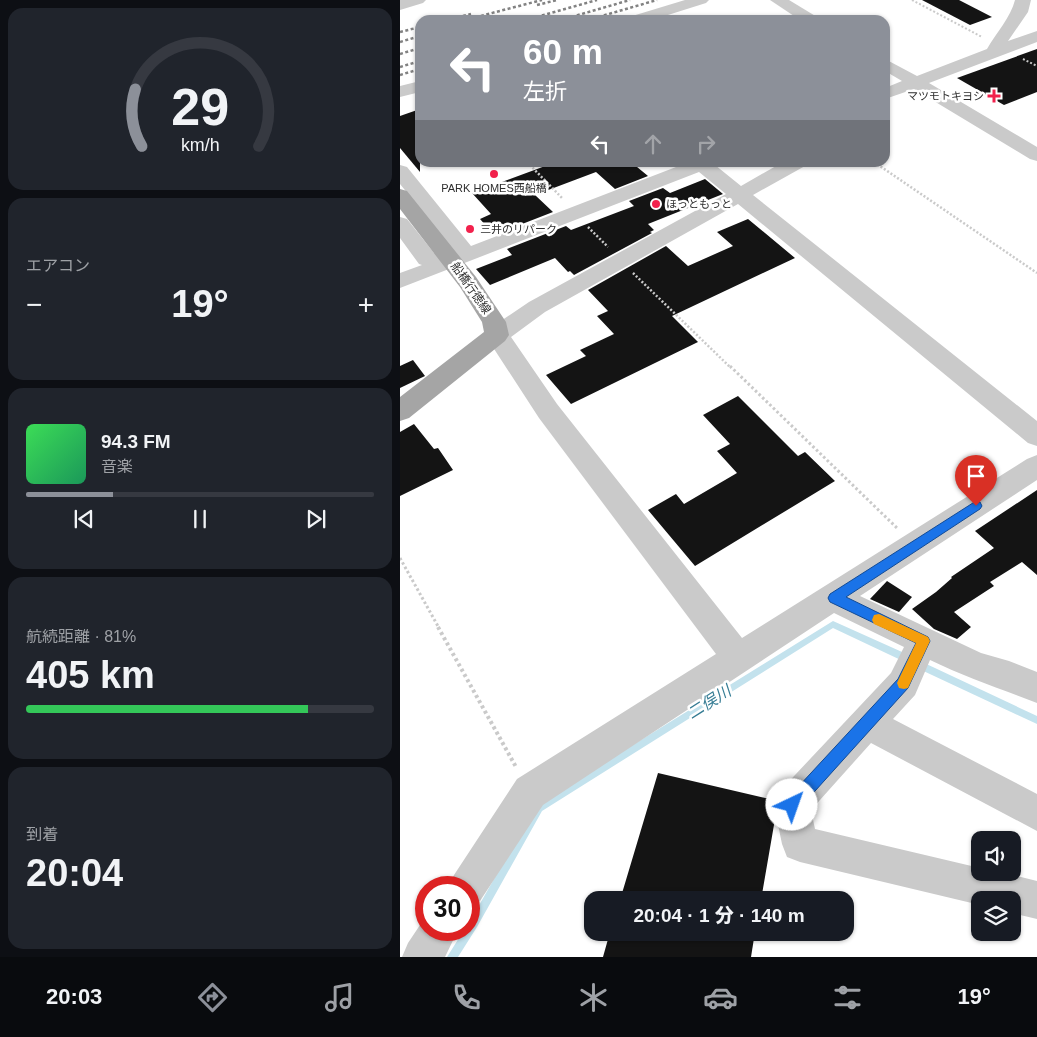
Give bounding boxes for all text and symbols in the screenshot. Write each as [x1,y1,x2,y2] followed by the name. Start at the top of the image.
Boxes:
[523,32,603,71] text: 60 m
[440,35,505,100] icon: left
[171,78,229,136] text: 29
[523,79,567,104] text: 左折
[907,90,984,102] place label: マツモトキヨシ
[988,90,1000,102] marker: マツモトキヨシ
[586,130,614,158] icon: left
[639,130,667,158] icon: ahead
[692,130,720,158] icon: right
[181,135,219,155] text: km/h
[488,168,500,180] marker: PARK HOMES西船橋
[441,182,547,194] place label: PARK HOMES西船橋
[650,198,662,210] marker: ほっともっと
[666,198,732,210] place label: ほっともっと
[464,223,476,235] marker: 三井のリパーク
[480,223,557,235] place label: 三井のリパーク
[26,257,90,274] text: エアコン
[448,259,494,317] street label: 船橋行徳線
[171,283,229,325] text: 19°
[26,289,42,320] text: −
[358,289,374,320] text: +
[101,431,171,452] text: 94.3 FM
[955,455,997,506] pin
[101,458,133,475] text: 音楽
[962,462,990,490] icon: arrive
[70,505,98,533] icon: previous
[186,505,214,533] icon: pause
[302,505,330,533] icon: next
[26,628,136,645] text: 航続距離 · 81%
[26,654,155,696] text: 405 km
[684,681,736,722] water label: 二俣川
[765,778,817,830] position arrow
[26,826,58,843] text: 到着
[971,831,1021,941] map controls
[971,831,1021,881] button: sound
[26,852,123,894] text: 20:04
[415,876,480,941] speed limit sign: 30
[971,891,1021,941] button: layers
[633,905,805,926] text: 20:04 · 1 分 · 140 m
[195,980,230,1015] icon: directions
[322,980,357,1015] icon: music
[449,980,484,1015] icon: phone
[576,980,611,1015] icon: climate
[703,980,738,1015] icon: car
[830,980,865,1015] icon: filters
[46,984,102,1009] text: 20:03
[958,984,991,1009] text: 19°

